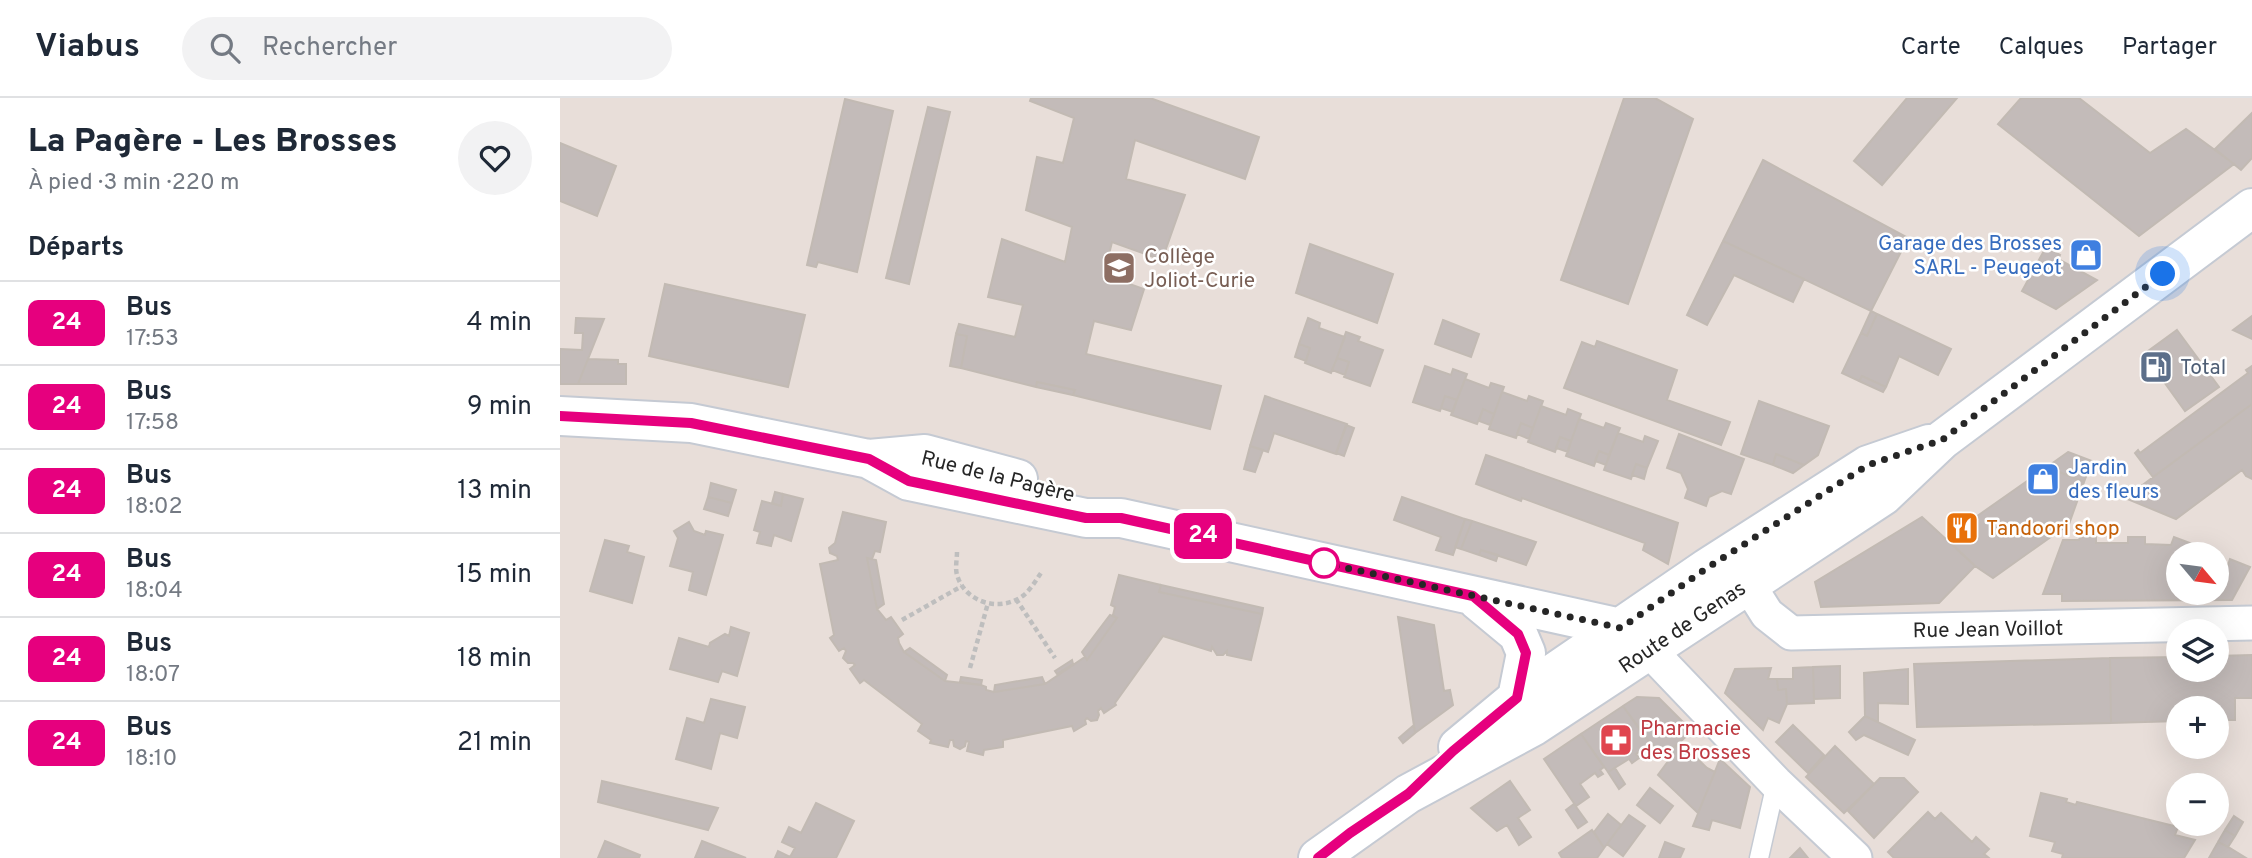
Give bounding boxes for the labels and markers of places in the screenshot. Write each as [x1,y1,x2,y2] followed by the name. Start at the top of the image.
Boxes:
[1878,231,2062,282] place label: Garage des Brosses SARL - Peugeot
[2067,236,2105,274] shop icon: Garage des Brosses SARL - Peugeot
[1144,244,1255,295] place label: Collège Joliot-Curie
[1100,249,1138,287] school or university icon: Collège Joliot-Curie
[2137,348,2175,386] fuel station icon: Total
[2180,355,2226,382] place label: Total
[2068,455,2159,506] place label: Jardin des fleurs
[2024,460,2062,498] shop icon: Jardin des fleurs
[1943,509,1981,547] restaurant icon: Tandoori shop
[1986,516,2120,543] place label: Tandoori shop
[1309,548,1339,578] unlabelled marker
[1640,716,1751,767] place label: Pharmacie des Brosses
[1597,721,1635,759] pharmacy icon: Pharmacie des Brosses

